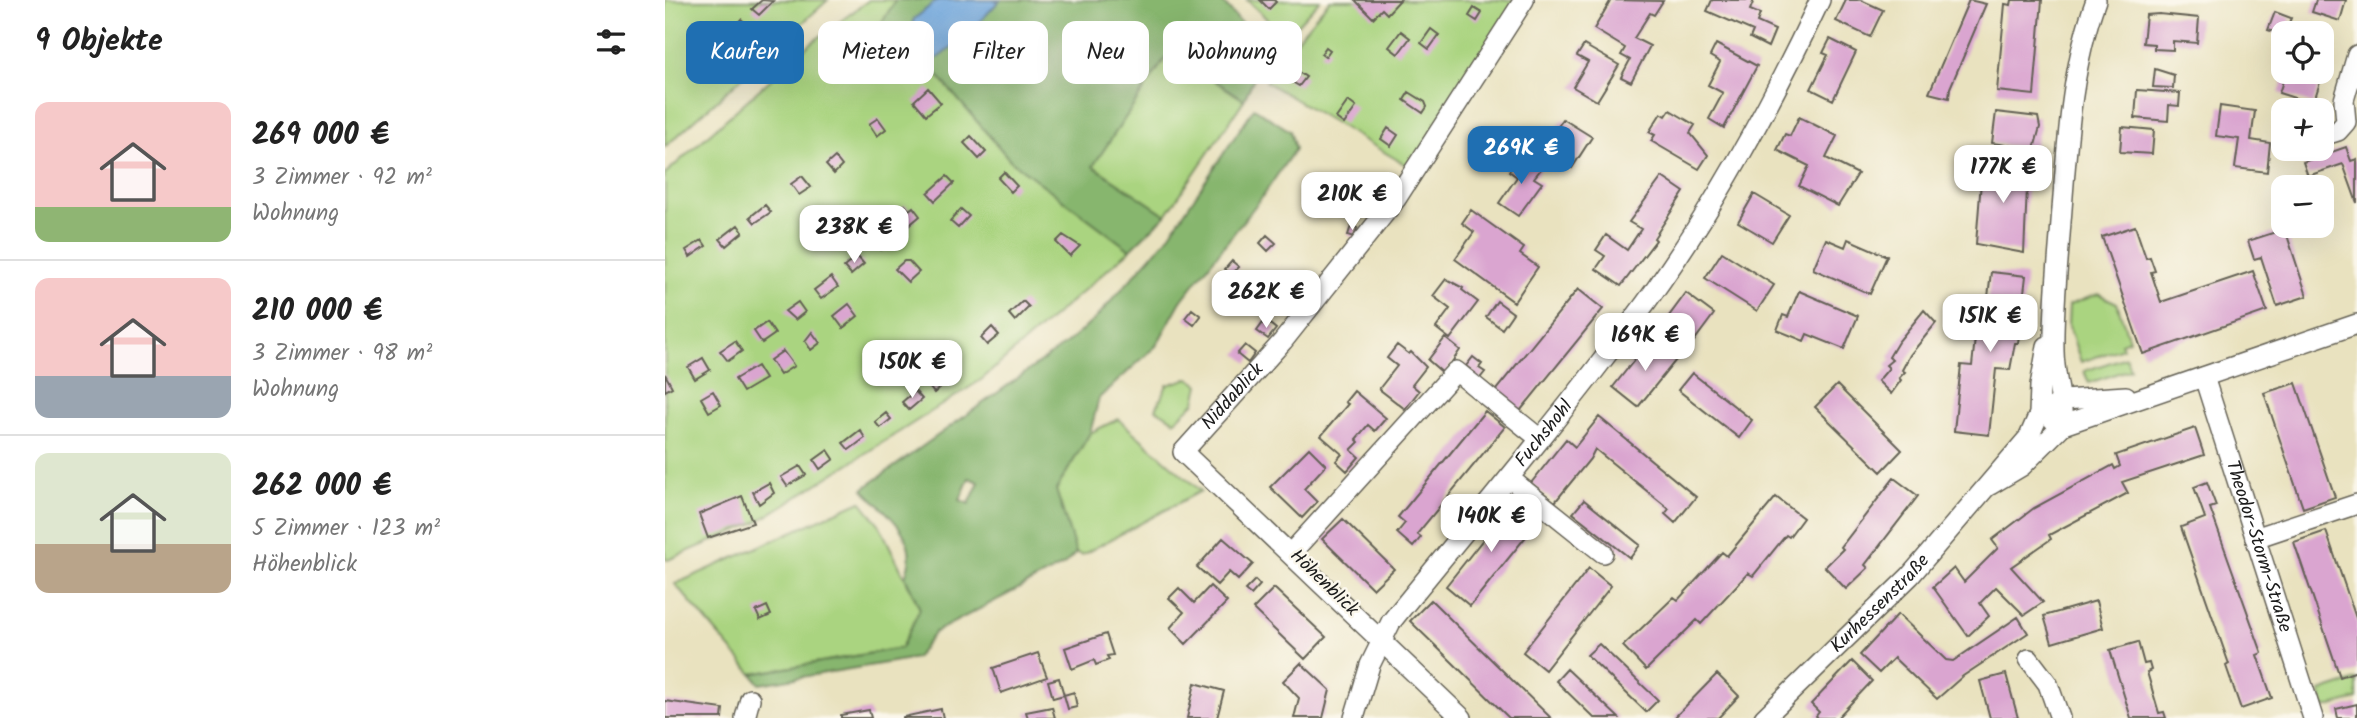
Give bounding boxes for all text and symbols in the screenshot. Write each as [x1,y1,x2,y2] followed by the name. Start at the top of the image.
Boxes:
[35,18,163,66] text: 9 Objekte
[686,21,804,84] chip: Kaufen
[818,21,934,84] chip: Mieten
[948,21,1048,84] chip: Filter
[1062,21,1149,84] chip: Neu
[1163,21,1302,84] chip: Wohnung
[2271,21,2334,238] map controls
[2271,21,2334,84] button: locate
[592,23,630,61] icon: filters
[2271,98,2334,161] button: +
[252,112,389,160] text: 269 000 €
[1464,127,1578,186] pin: 269K €
[91,130,175,214] icon: home
[1484,131,1558,167] text: 269K €
[1946,146,2060,205] pin: 177K €
[1970,150,2036,186] text: 177K €
[252,160,432,196] text: 3 Zimmer · 92 m²
[1295,173,1409,232] pin: 210K €
[2271,175,2334,238] button: −
[1317,177,1387,213] text: 210K €
[252,196,339,232] text: Wohnung
[797,205,911,265] pin: 238K €
[816,210,892,246] text: 238K €
[1209,270,1323,330] pin: 262K €
[1228,275,1304,311] text: 262K €
[252,288,382,336] text: 210 000 €
[1933,294,2047,354] pin: 151K €
[1959,299,2021,335] text: 151K €
[91,306,175,390] icon: home
[1588,314,1702,373] pin: 169K €
[1611,318,1679,354] text: 169K €
[252,336,432,372] text: 3 Zimmer · 98 m²
[855,340,969,400] pin: 150K €
[878,345,946,381] text: 150K €
[1194,356,1271,437] street label: Niddablick
[252,372,339,408] text: Wohnung
[1508,393,1581,474] street label: Fuchshohl
[2217,457,2300,637] street label: Theodor-Storm-Straße
[252,463,392,511] text: 262 000 €
[91,481,175,565] icon: home
[1434,494,1548,554] pin: 140K €
[1457,499,1525,535] text: 140K €
[252,511,440,547] text: 5 Zimmer · 123 m²
[1282,542,1366,624] street label: Höhenblick
[252,547,357,583] text: Höhenblick
[1824,547,1938,661] street label: Kurhessenstraße

